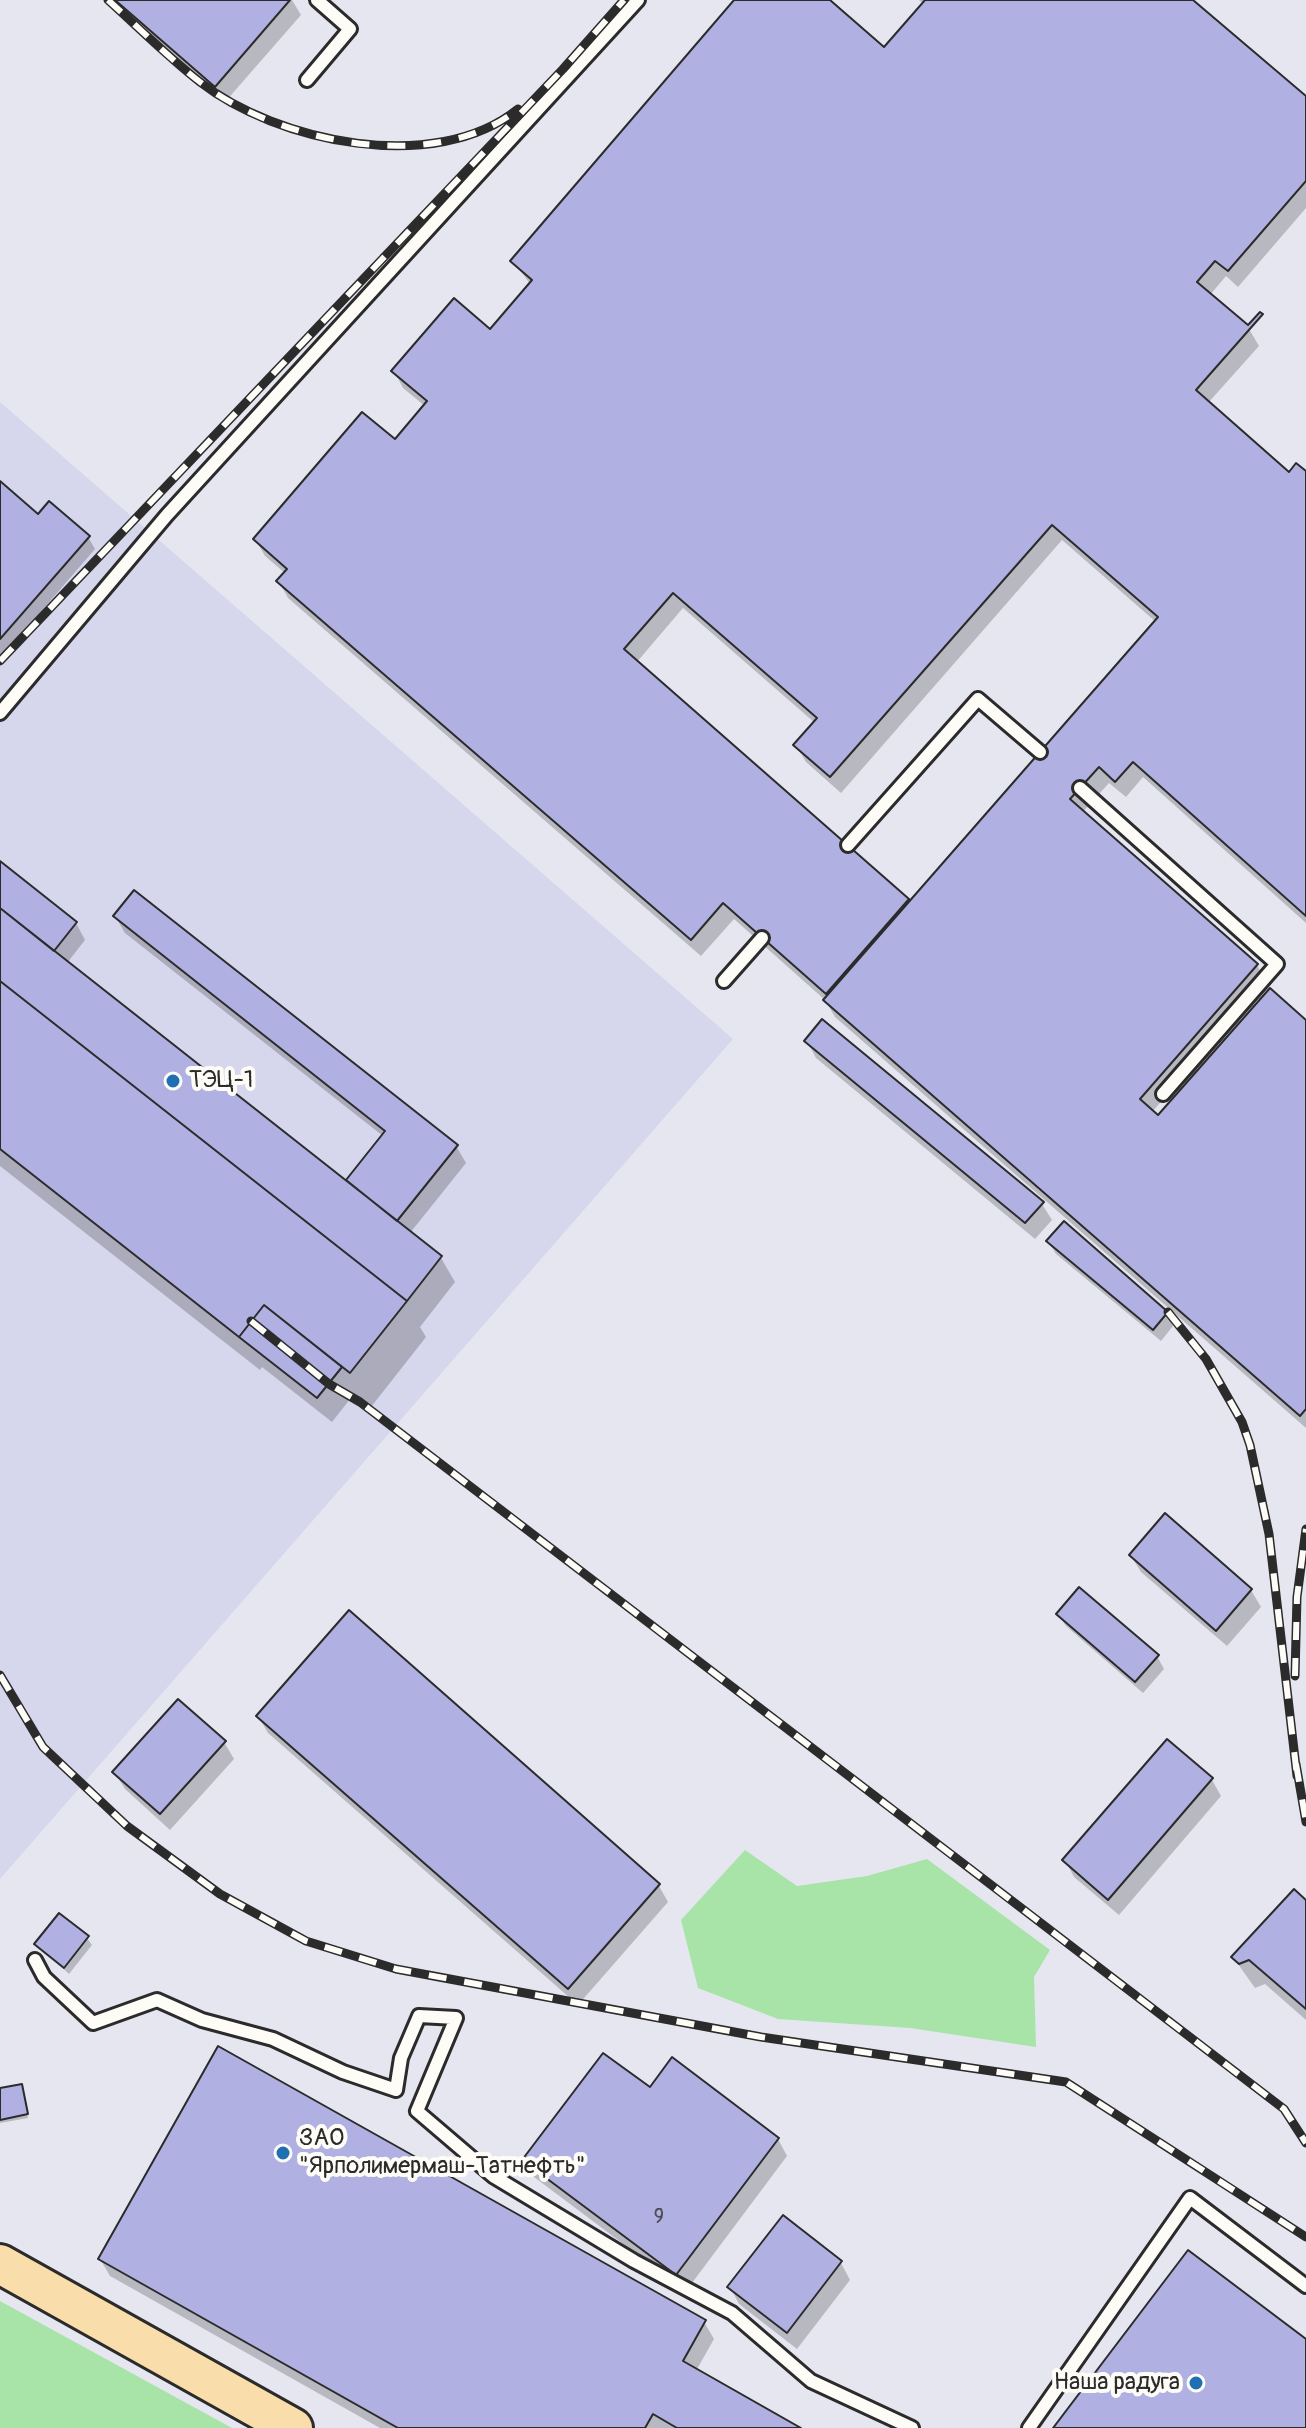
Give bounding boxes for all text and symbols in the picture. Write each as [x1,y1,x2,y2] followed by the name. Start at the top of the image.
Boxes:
[189,1067,253,1095] place label: ТЭЦ-1
[164,1072,182,1090] marker: ТЭЦ-1
[299,2125,586,2181] place label: ЗАО "Ярполимермаш-Татнефть"
[274,2144,292,2162] marker: ЗАО "Ярполимермаш-Татнефть"
[654,2206,664,2230] house number: 9
[1054,2369,1180,2397] place label: Наша радуга
[1187,2374,1205,2392] marker: Наша радуга

